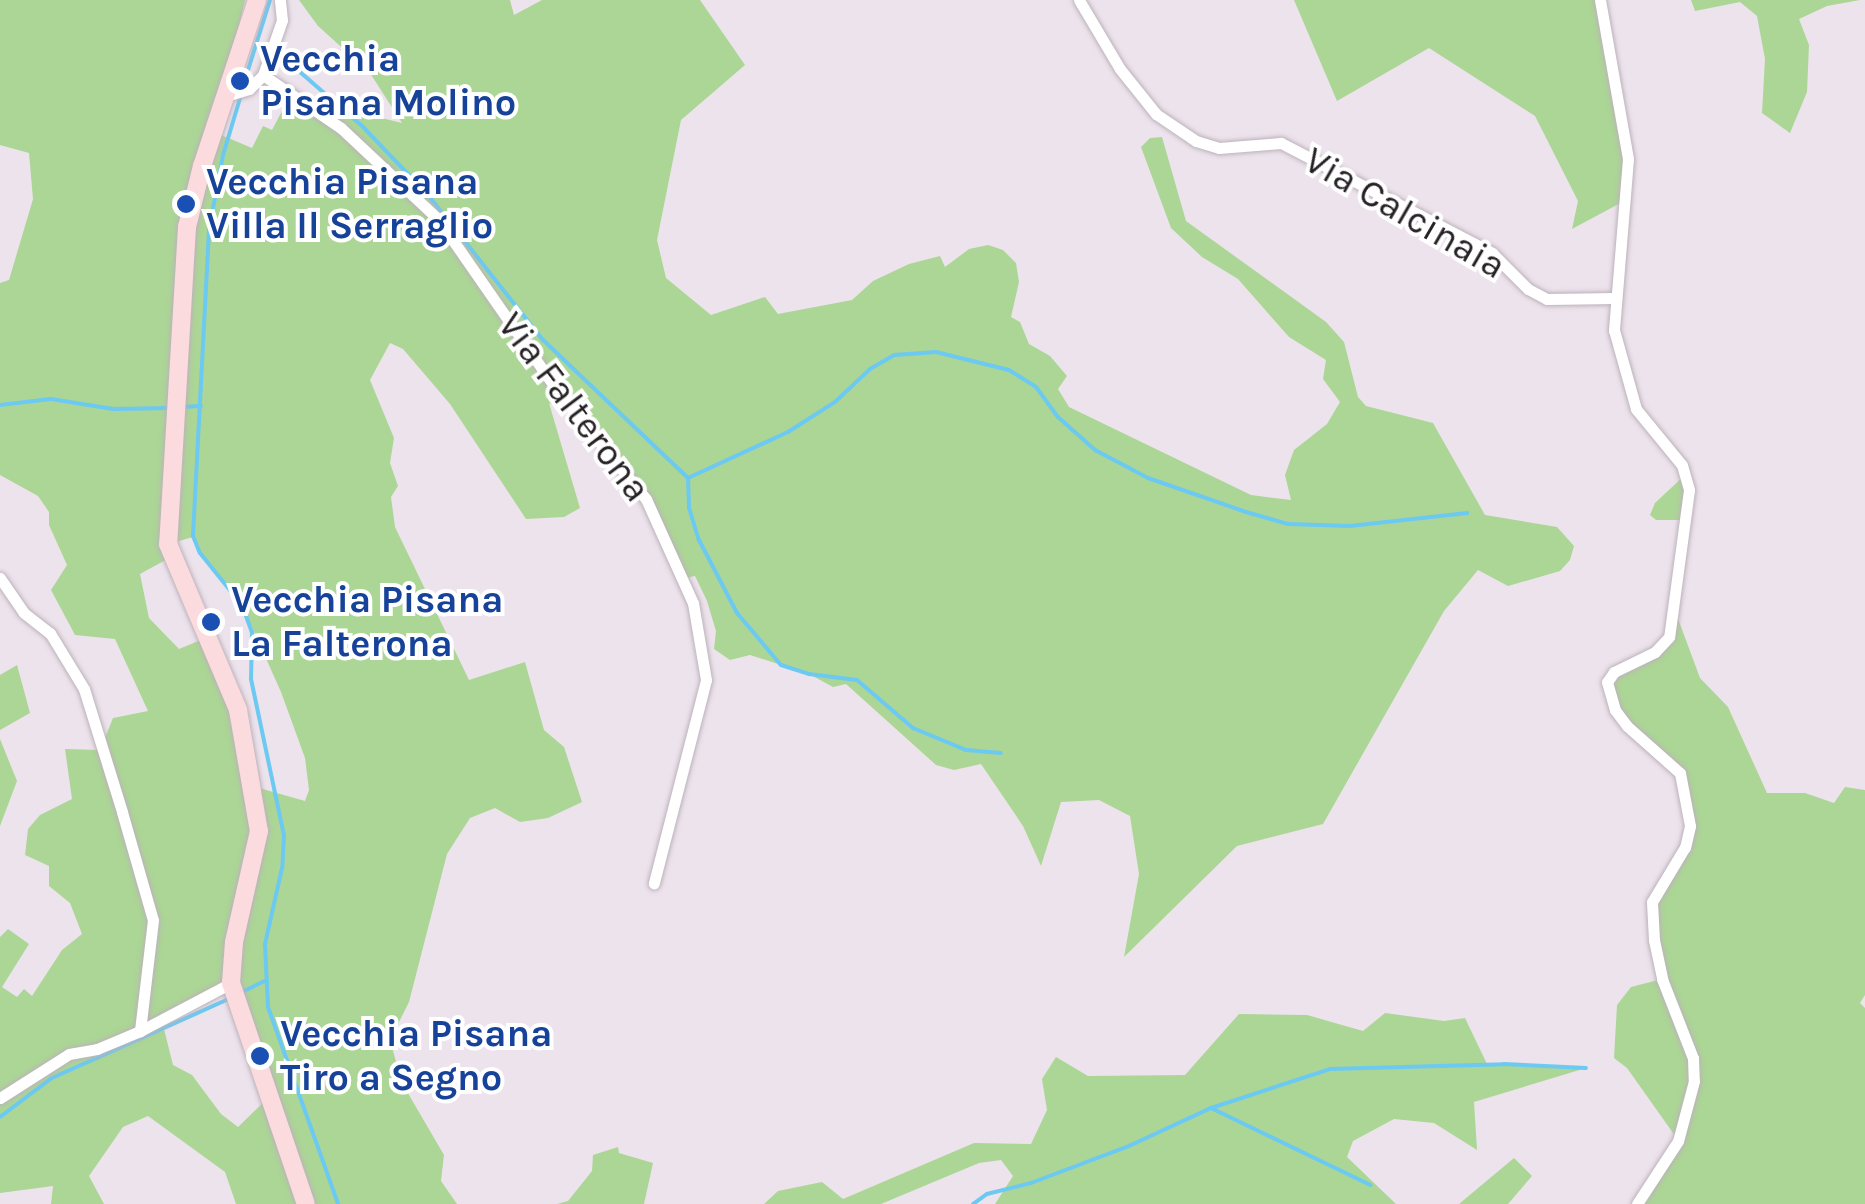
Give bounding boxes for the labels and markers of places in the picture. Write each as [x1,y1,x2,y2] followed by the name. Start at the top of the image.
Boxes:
[260,36,516,125] place label: Vecchia Pisana Molino
[229,70,251,92] marker: Vecchia Pisana Molino
[206,159,493,248] place label: Vecchia Pisana Villa Il Serraglio
[175,193,197,215] marker: Vecchia Pisana Villa Il Serraglio
[231,577,503,666] place label: Vecchia Pisana La Falterona
[200,611,222,633] marker: Vecchia Pisana La Falterona
[280,1011,552,1100] place label: Vecchia Pisana Tiro a Segno
[249,1045,271,1067] marker: Vecchia Pisana Tiro a Segno

